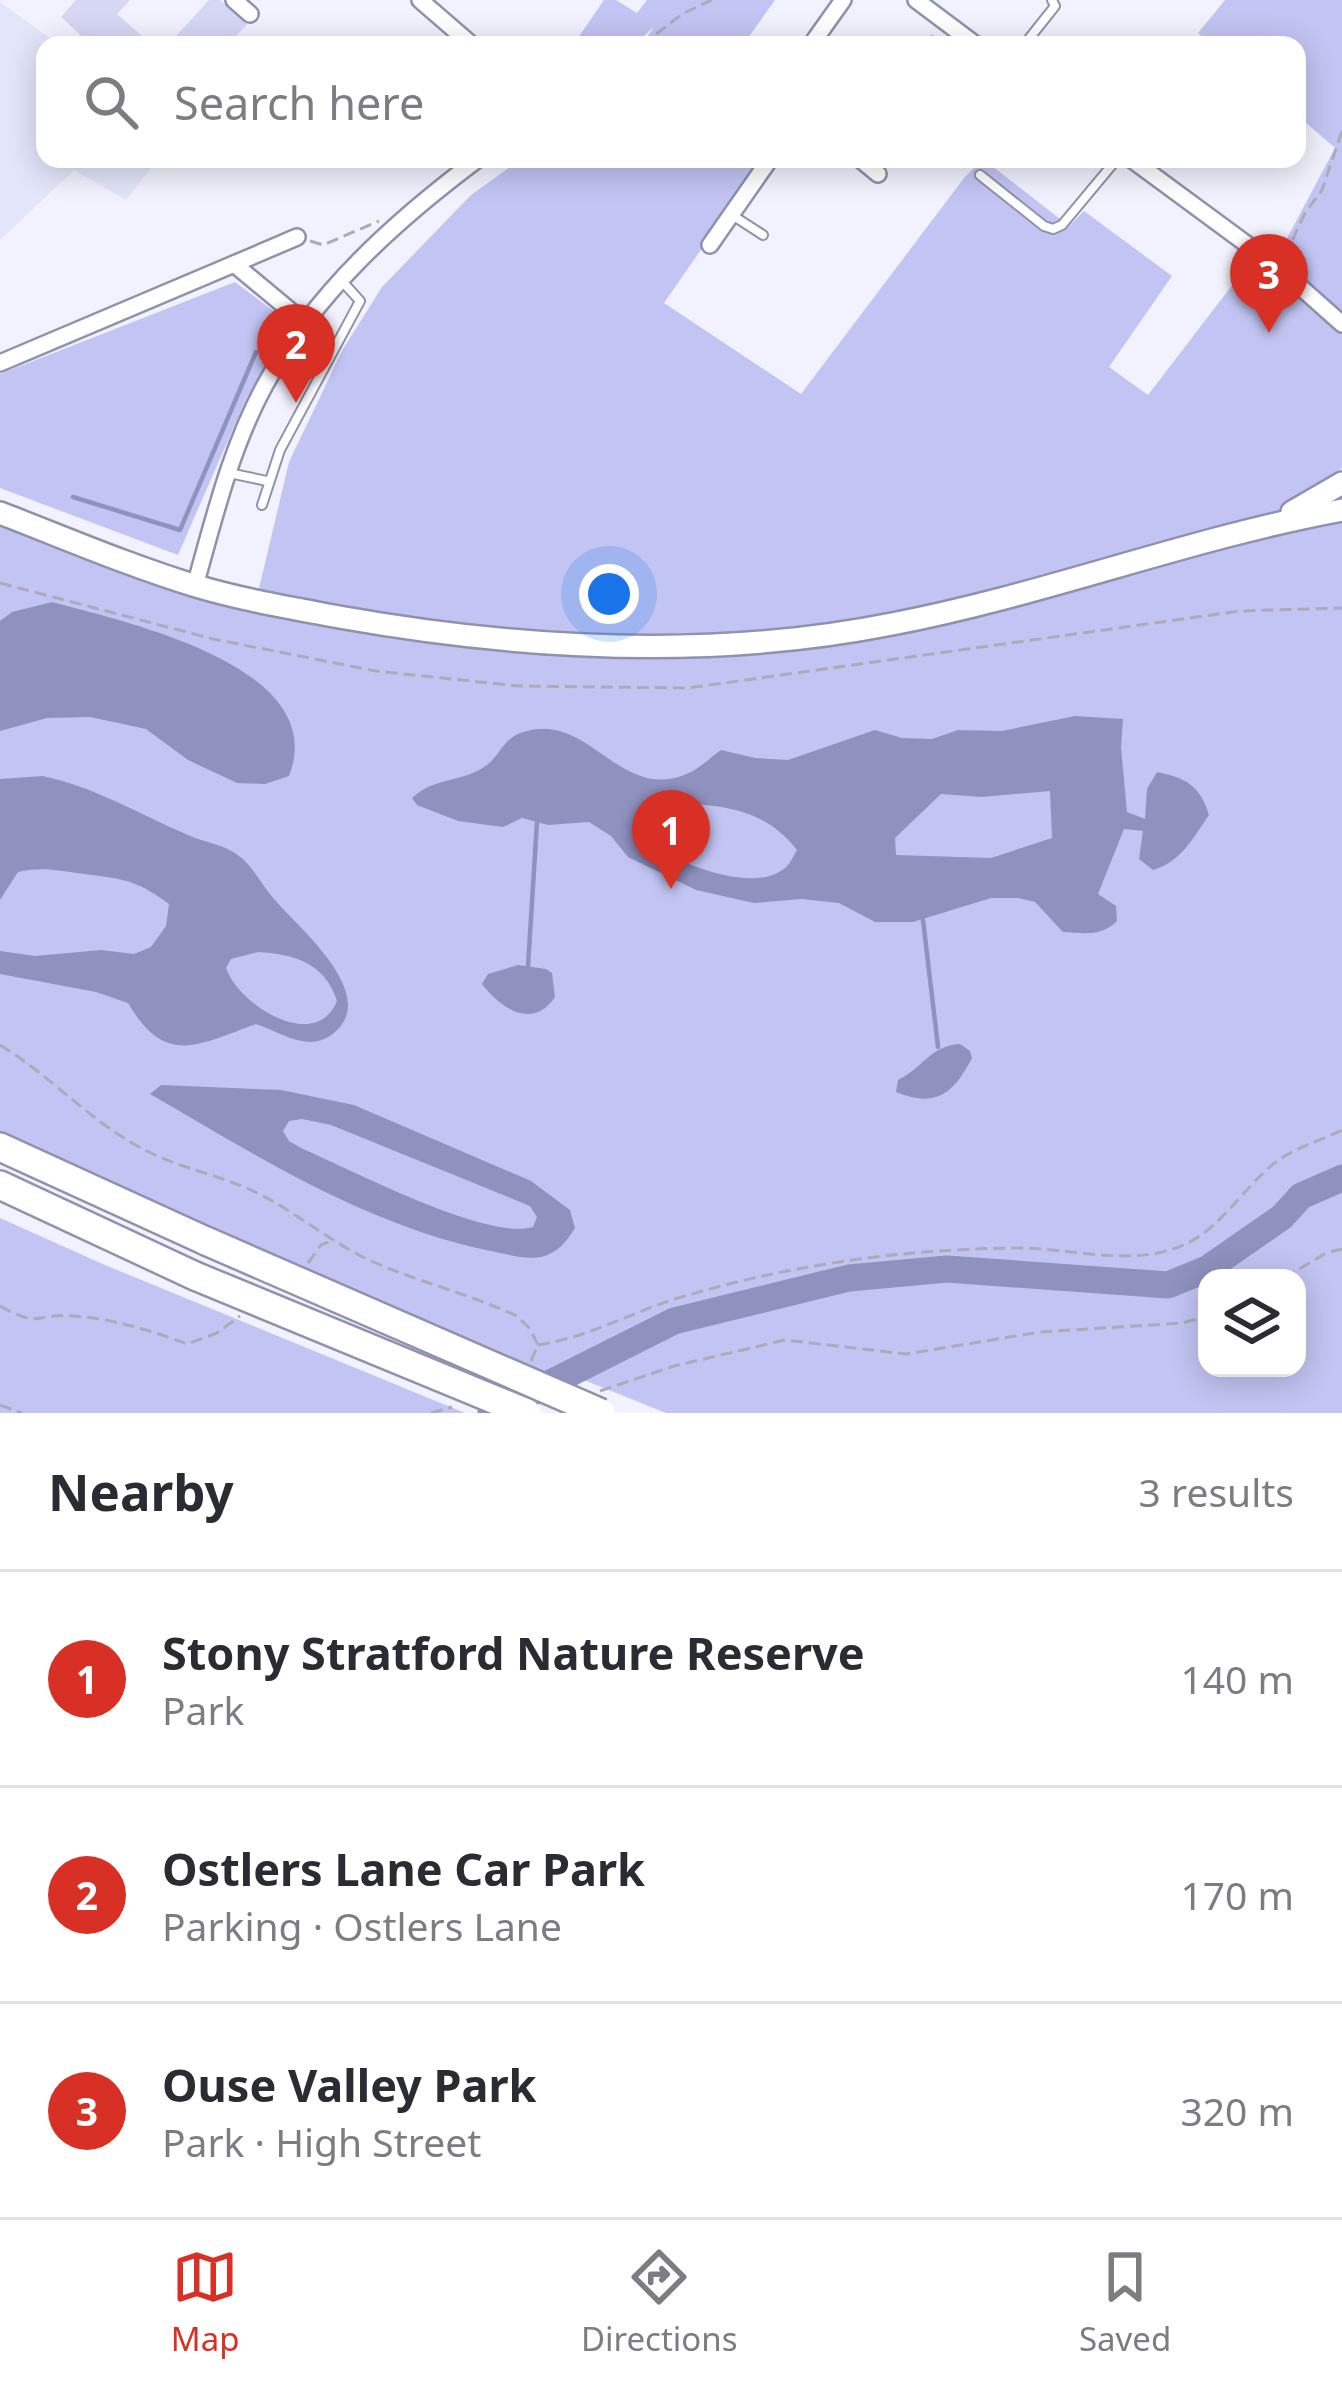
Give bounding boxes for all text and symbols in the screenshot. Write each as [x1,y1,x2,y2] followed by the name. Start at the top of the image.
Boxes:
[36,36,1306,168] search box
[78,69,144,135] icon: search
[174,72,424,133] text: Search here
[1230,234,1308,333] pin: 3
[257,304,335,403] pin: 2
[579,564,639,624] your location
[632,790,710,889] pin: 1
[1198,1269,1306,1377] map controls
[1198,1269,1306,1377] button: layers
[48,1456,234,1526] text: Nearby
[1139,1465,1294,1518] text: 3 results
[162,1622,865,1683] text: Stony Stratford Nature Reserve
[76,1652,98,1705] text: 1
[1180,1652,1294,1705] text: 140 m
[162,1683,244,1736] text: Park
[162,1838,645,1899] text: Ostlers Lane Car Park
[76,1868,98,1921] text: 2
[1180,1868,1294,1921] text: 170 m
[162,1899,562,1952] text: Parking · Ostlers Lane
[162,2054,536,2115] text: Ouse Valley Park
[76,2084,98,2137] text: 3
[1180,2084,1294,2137] text: 320 m
[162,2115,481,2168] text: Park · High Street
[171,2244,239,2361] tab: Map
[581,2244,738,2361] tab: Directions
[1079,2244,1171,2361] tab: Saved

